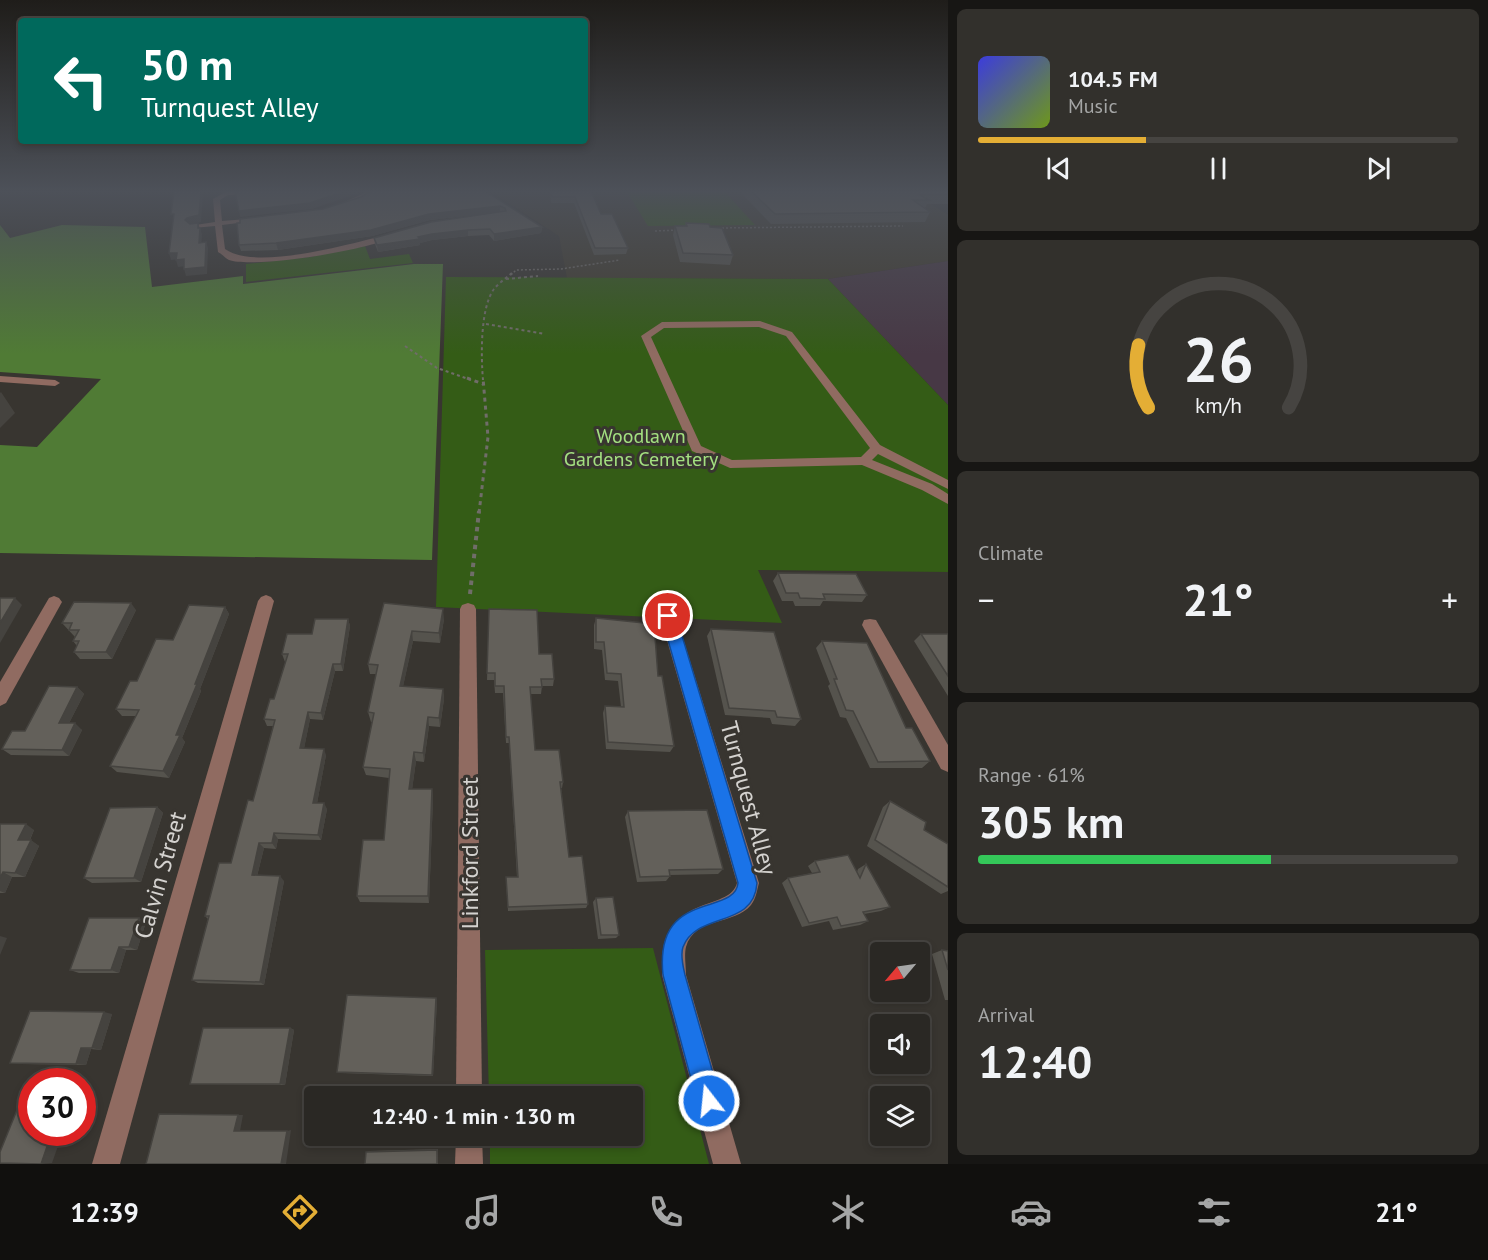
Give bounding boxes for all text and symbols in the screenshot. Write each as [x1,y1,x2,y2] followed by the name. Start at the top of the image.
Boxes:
[141,37,233,92] text: 50 m
[42,42,120,120] icon: left
[1068,65,1158,93] text: 104.5 FM
[141,90,319,124] text: Turnquest Alley
[1068,93,1117,119] text: Music
[1042,152,1075,185] icon: previous
[1202,152,1235,185] icon: pause
[1362,152,1395,185] icon: next
[1183,318,1253,399] text: 26
[1194,391,1241,419] text: km/h
[564,423,719,472] park label: Woodlawn Gardens Cemetery
[978,540,1044,566] text: Climate
[1183,570,1253,628] text: 21°
[978,578,995,621] text: −
[1441,578,1458,621] text: +
[642,590,693,641] pin
[651,599,684,632] icon: arrive
[714,718,784,878] street label: Turnquest Alley
[978,762,1085,788] text: Range · 61%
[454,777,485,929] street label: Linkford Street
[978,792,1124,850] text: 305 km
[127,808,193,942] street label: Calvin Street
[870,942,930,1002] north arrow
[870,942,930,1146] map controls
[978,1002,1034,1028] text: Arrival
[870,1014,930,1074] button: sound
[978,1032,1092,1090] text: 12:40
[18,1068,96,1146] speed limit sign: 30
[677,1069,741,1133] position arrow
[870,1086,930,1146] button: layers
[372,1102,575,1130] text: 12:40 · 1 min · 130 m
[279,1191,321,1233] icon: directions
[462,1191,504,1233] icon: music
[645,1191,687,1233] icon: phone
[827,1191,869,1233] icon: climate
[1010,1191,1052,1233] icon: car
[1193,1191,1235,1233] icon: filters
[70,1195,139,1229] text: 12:39
[1375,1195,1418,1229] text: 21°

